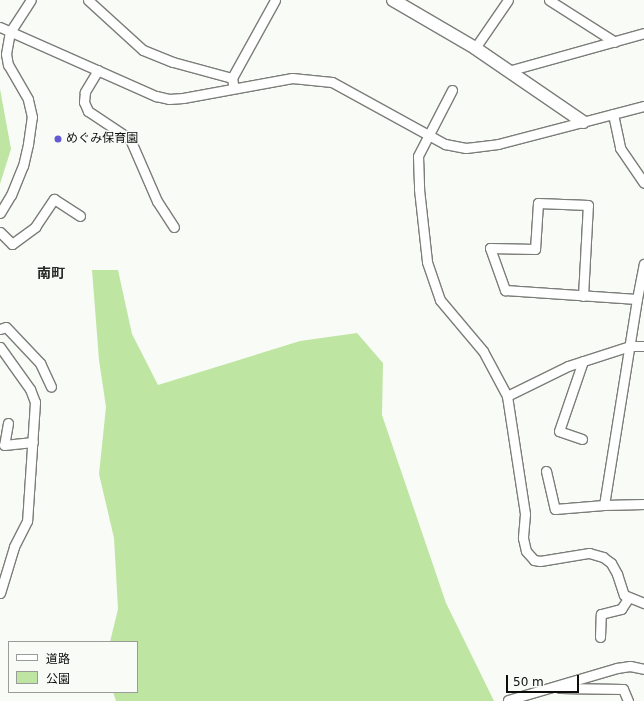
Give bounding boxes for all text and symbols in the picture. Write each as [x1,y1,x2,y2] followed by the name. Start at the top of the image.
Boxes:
[66,132,138,146] place label: めぐみ保育園
[53,134,63,144] marker: めぐみ保育園
[37,265,65,281] district label: 南町
[8,641,138,693] legend
[46,652,70,666] text: 道路
[508,667,581,693] scale bar
[46,672,70,686] text: 公園
[513,675,544,689] text: 50 m

